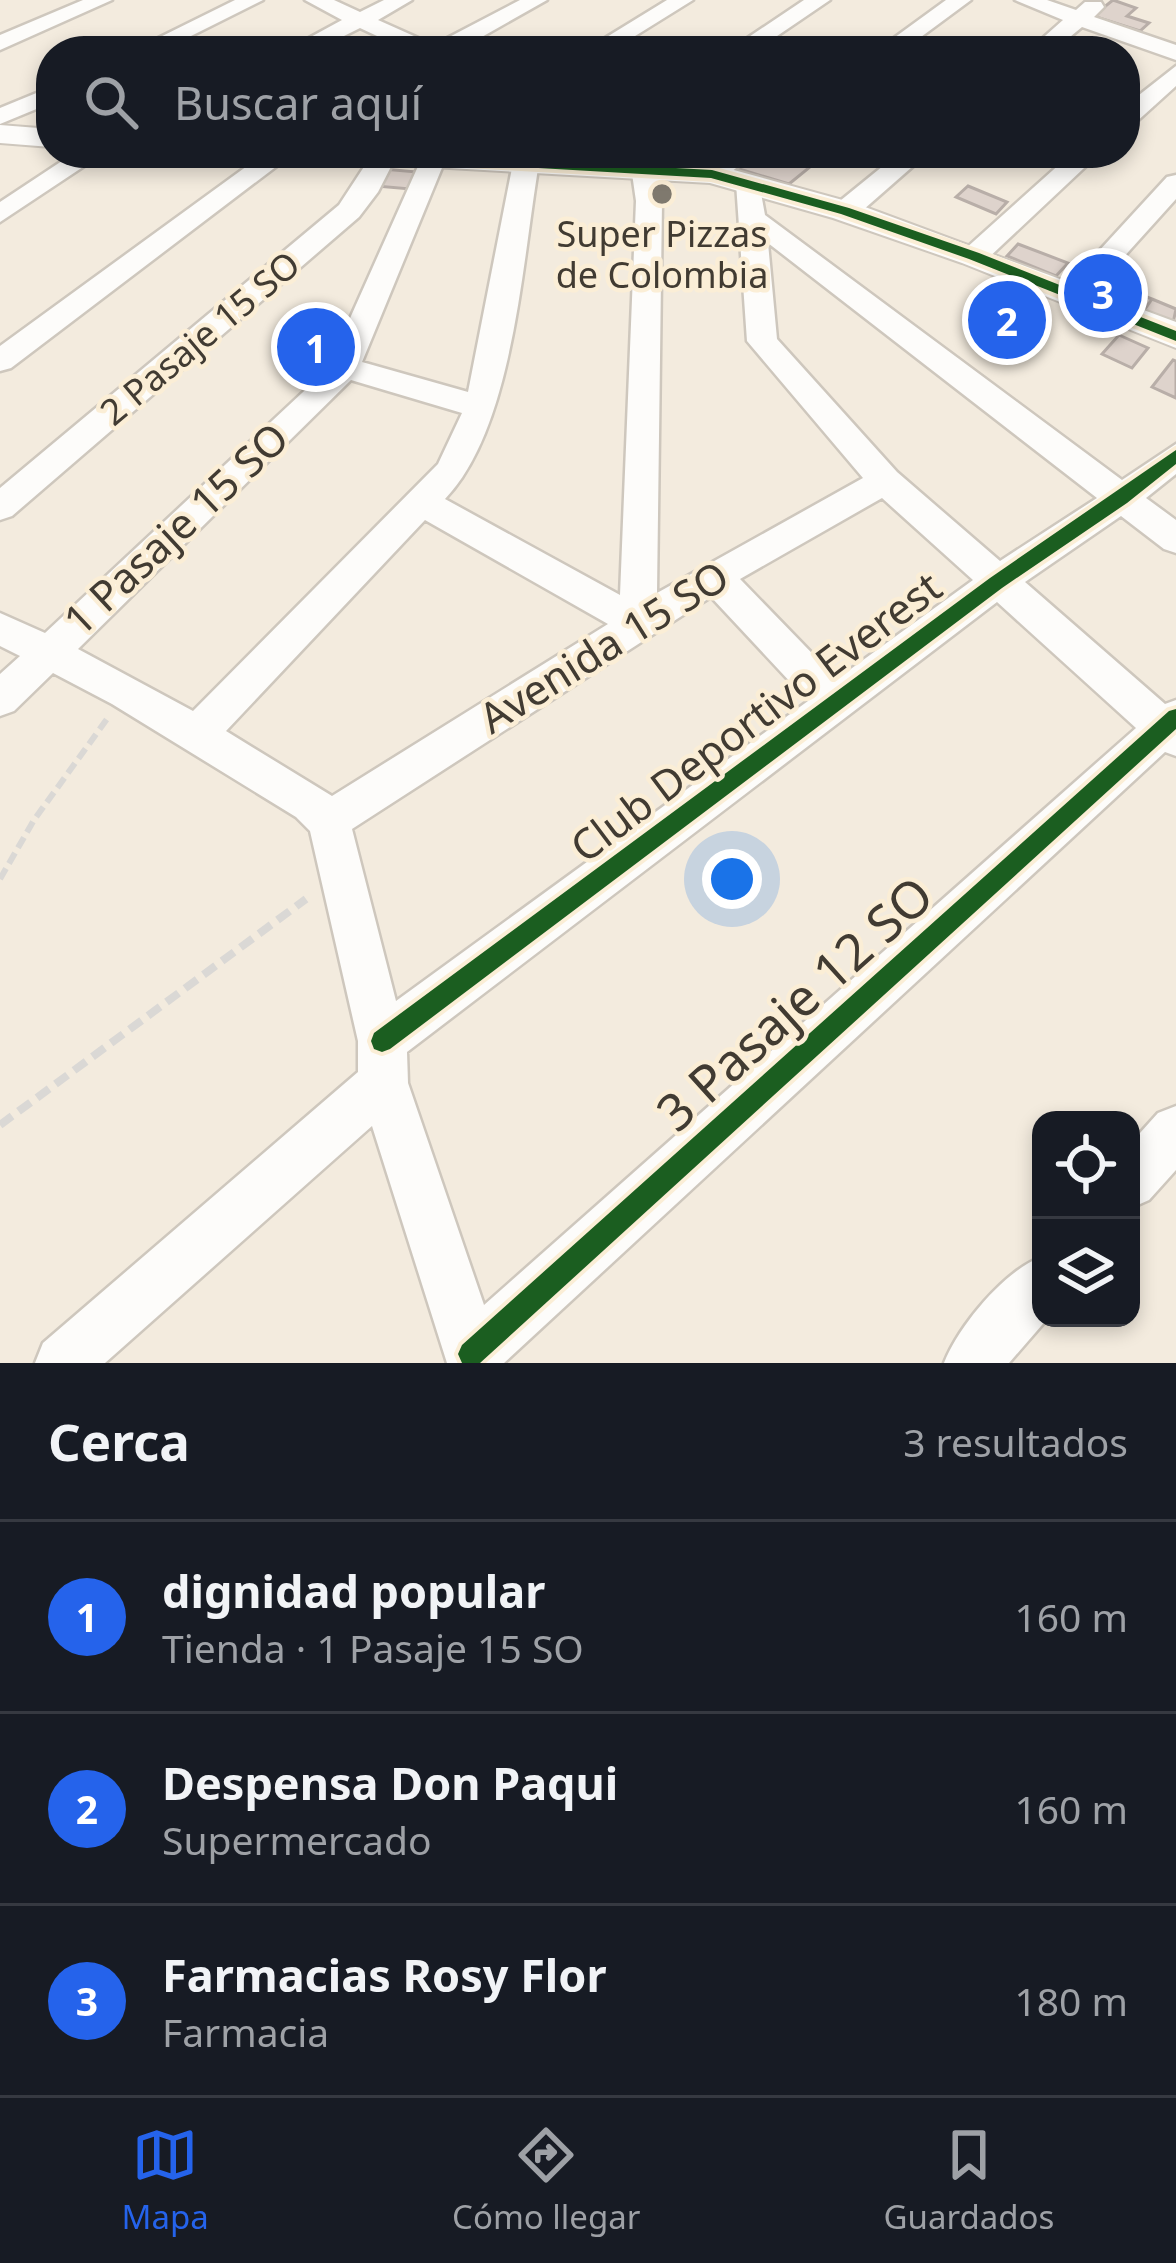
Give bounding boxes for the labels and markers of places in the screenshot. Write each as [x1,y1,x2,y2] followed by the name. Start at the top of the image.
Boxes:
[649,181,675,207] marker: Super Pizzas de Colombia
[556,209,768,299] place label: Super Pizzas de Colombia
[1064,248,1142,338] pin: 3
[968,275,1046,365] pin: 2
[277,302,355,392] pin: 1

